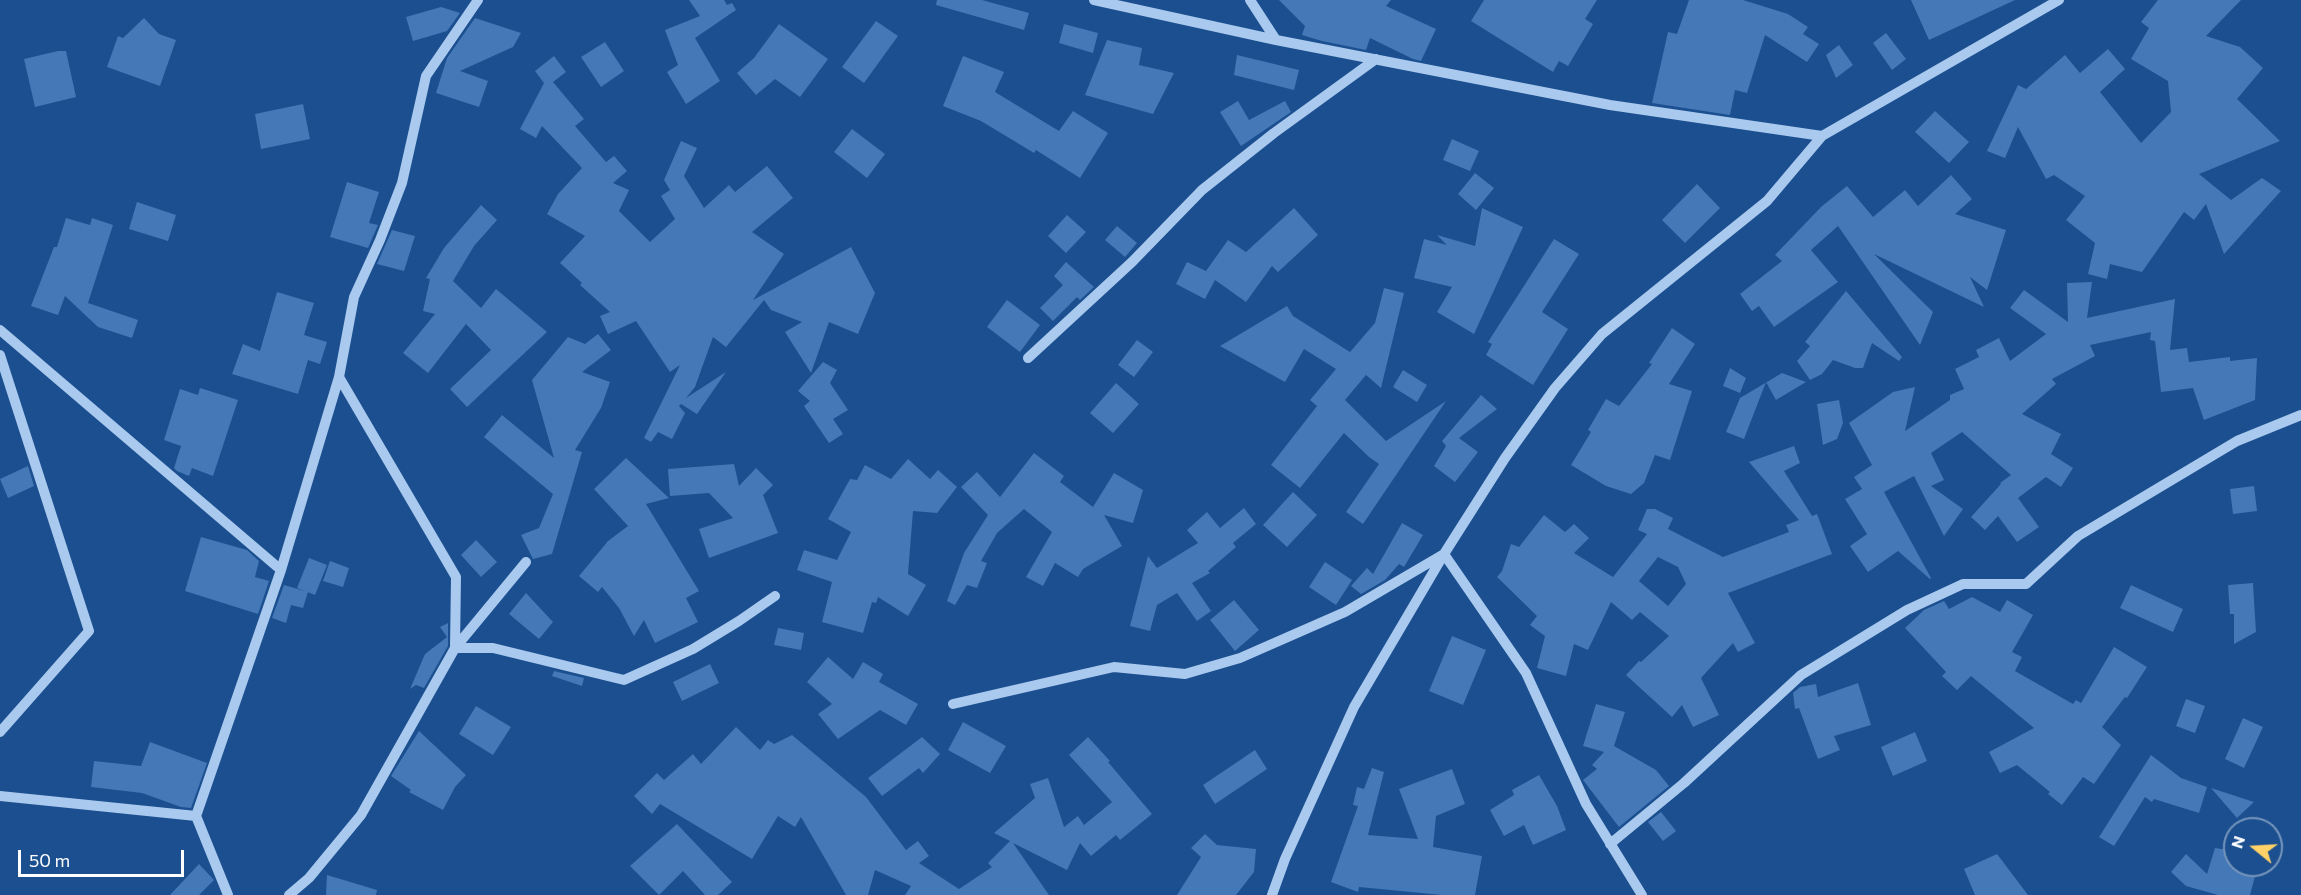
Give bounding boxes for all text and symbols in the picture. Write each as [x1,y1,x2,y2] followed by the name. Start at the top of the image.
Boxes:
[2223,817,2283,877] north arrow
[2226,833,2248,851] text: N
[21,838,188,876] scale bar
[29,849,70,871] text: 50 m

